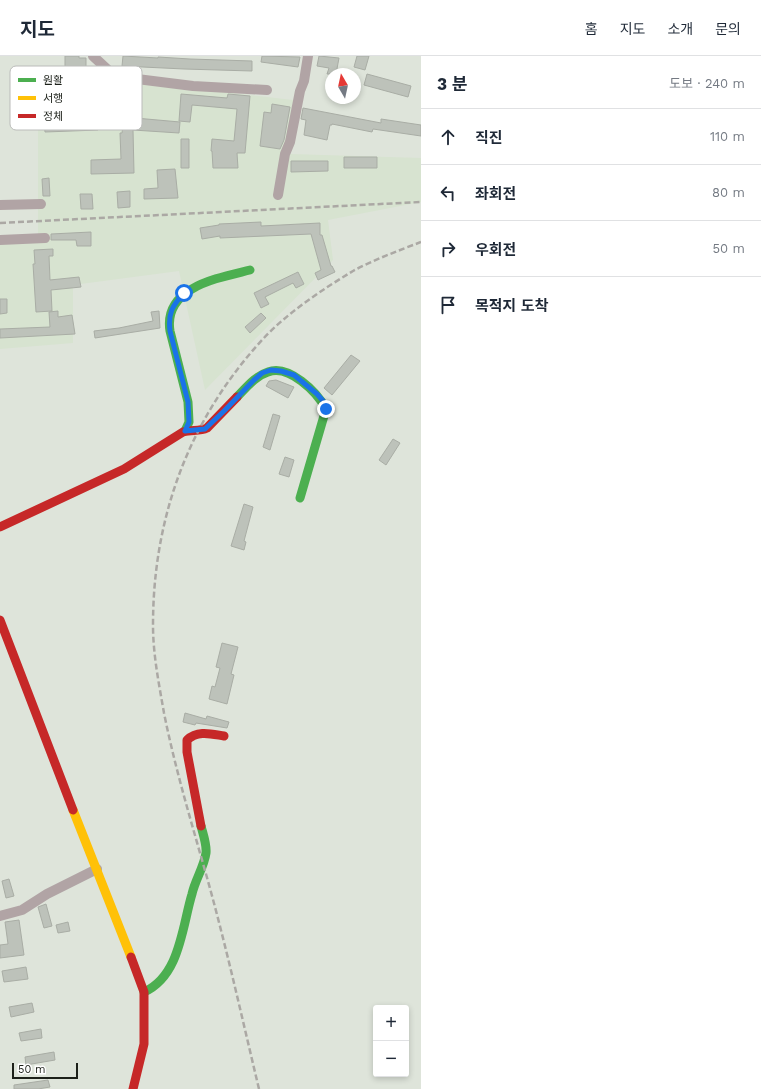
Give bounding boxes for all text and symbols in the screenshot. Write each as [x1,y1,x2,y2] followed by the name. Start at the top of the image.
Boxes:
[20,18,55,41] text: 지도
[585,21,598,37] text: 홈
[620,21,645,37] text: 지도
[667,21,693,37] text: 소개
[715,21,741,37] text: 문의
[10,66,142,130] legend
[325,68,361,104] north arrow
[43,74,63,87] text: 원활
[437,74,468,94] text: 3 분
[669,76,745,91] text: 도보 · 240 m
[43,92,63,105] text: 서행
[43,110,63,123] text: 정체
[437,126,459,148] icon: ahead
[475,129,503,147] text: 직진
[710,129,745,144] text: 110 m
[437,182,459,204] icon: left
[475,185,516,203] text: 좌회전
[712,185,745,200] text: 80 m
[437,238,459,260] icon: right
[475,241,516,259] text: 우회전
[713,241,745,256] text: 50 m
[175,284,193,302] route start
[437,294,459,316] icon: arrive
[475,297,548,315] text: 목적지 도착
[317,400,335,418] route end
[373,1005,409,1077] map controls
[373,1005,409,1041] button: +
[373,1041,409,1077] button: −
[12,1061,78,1080] scale bar
[18,1063,45,1076] text: 50 m

